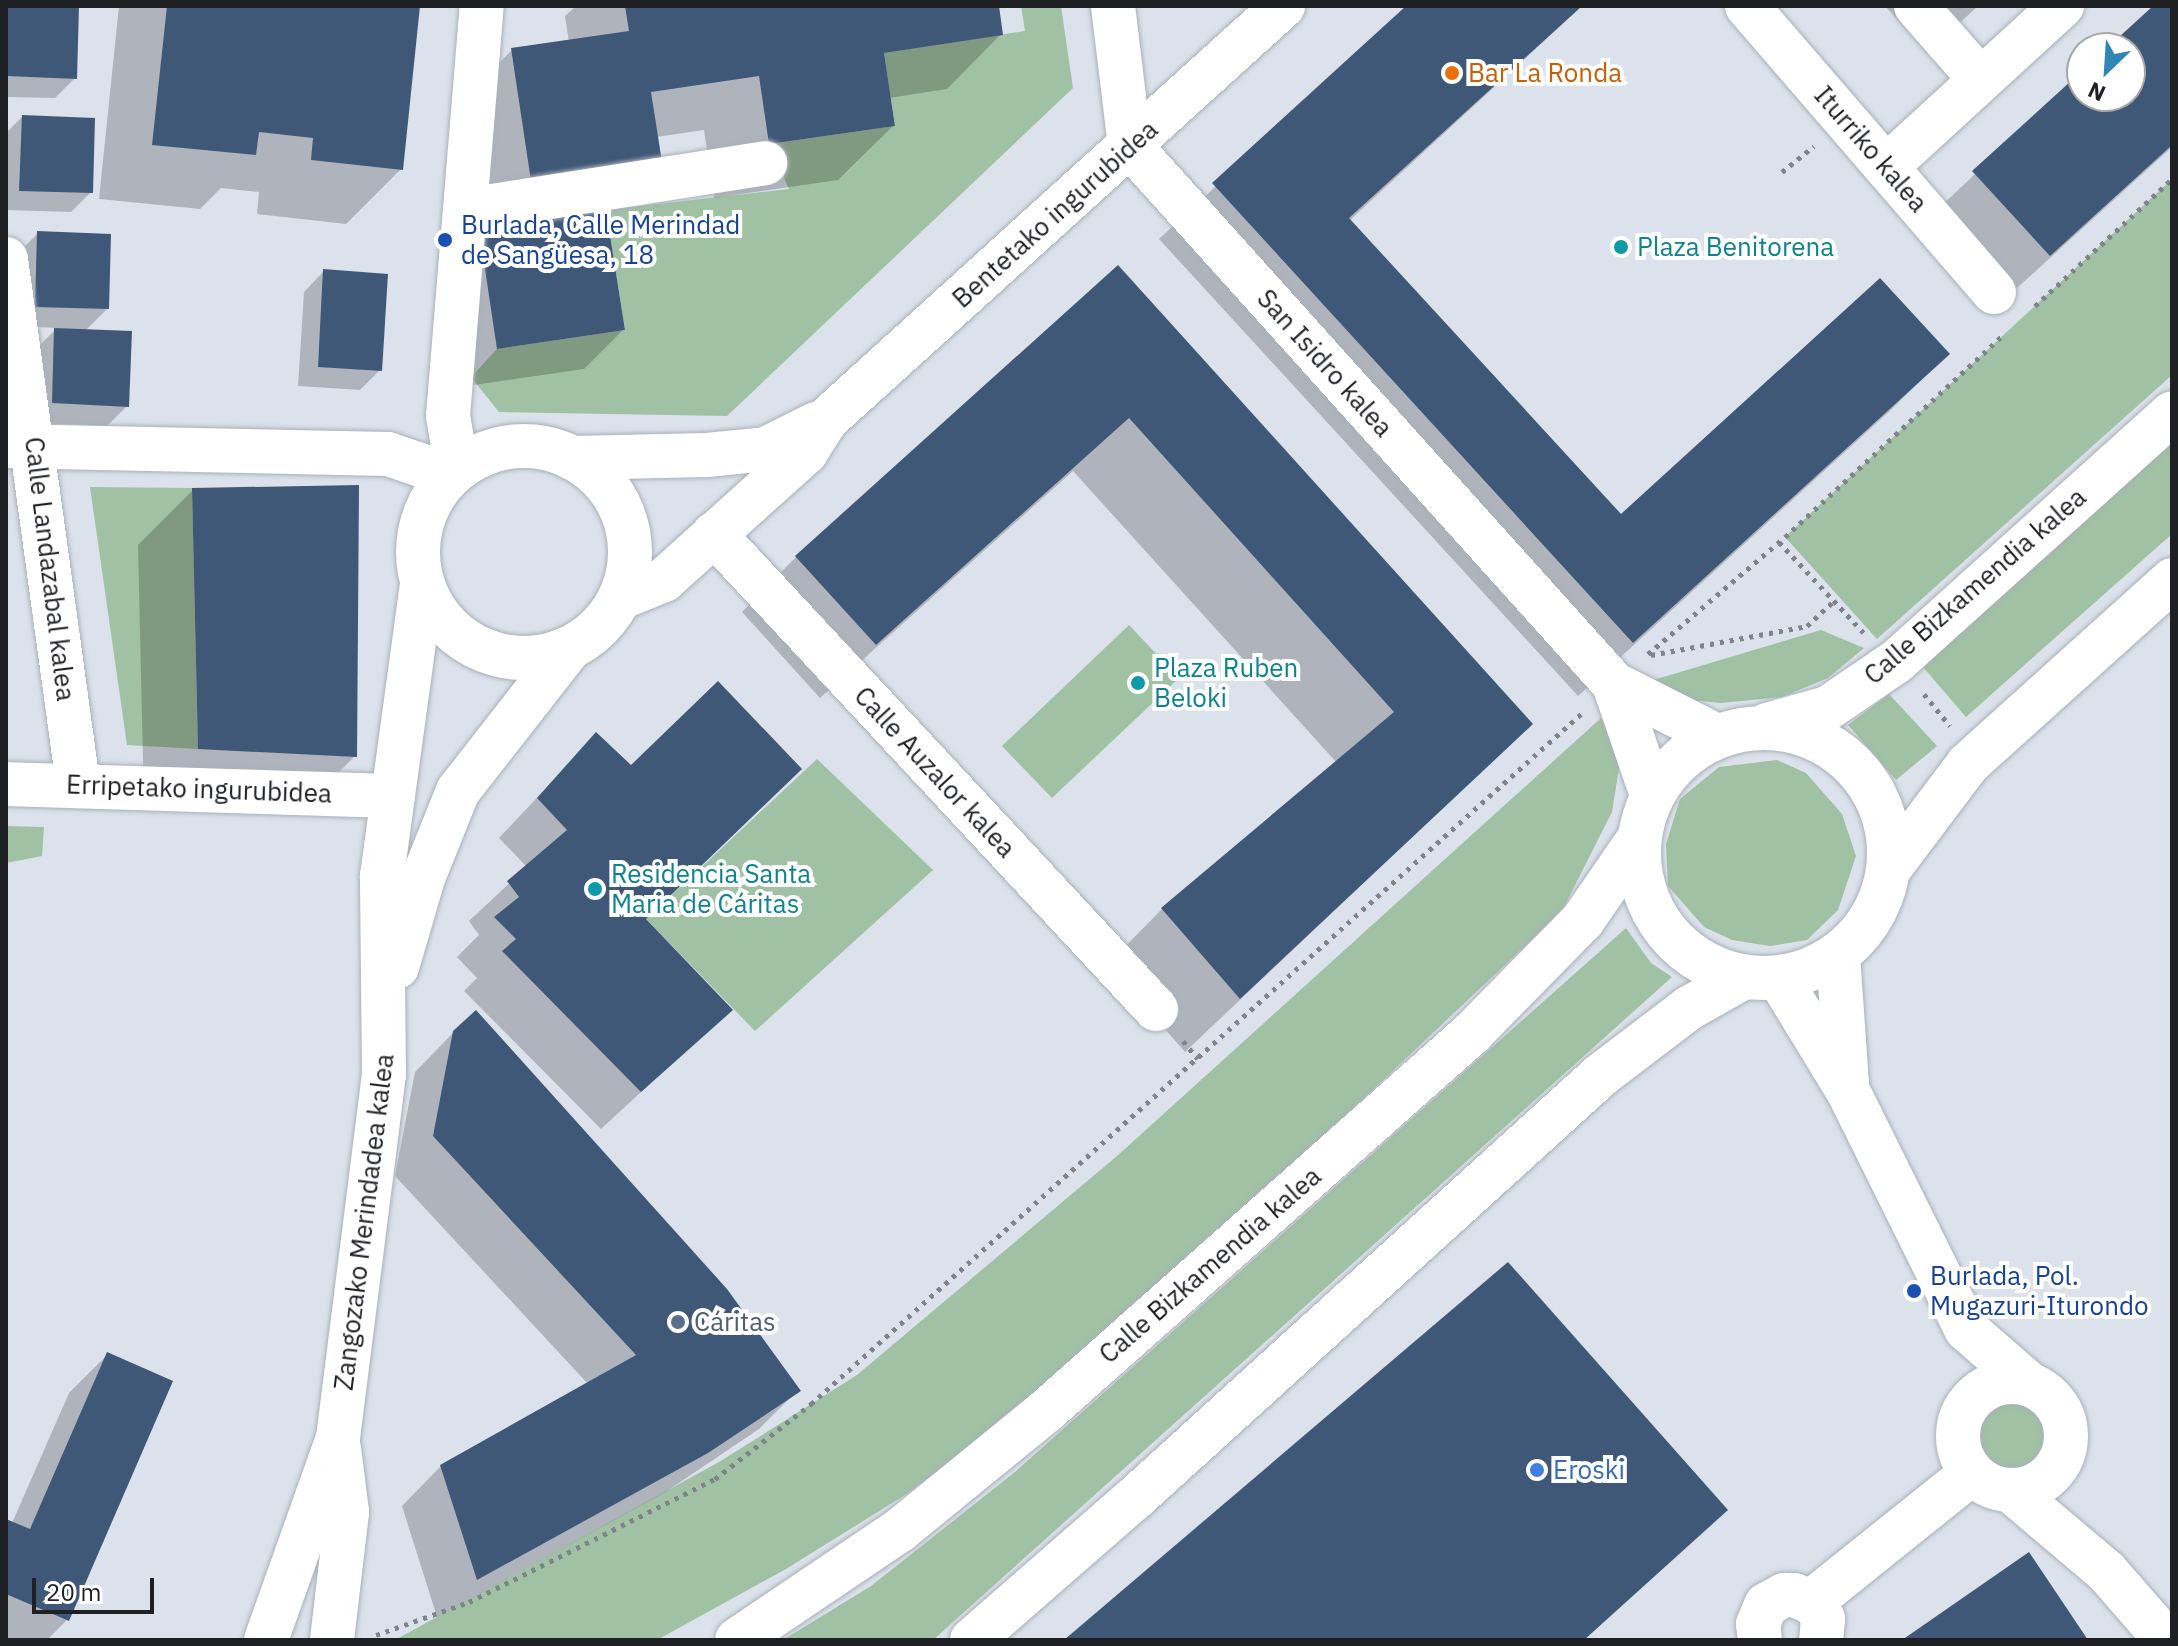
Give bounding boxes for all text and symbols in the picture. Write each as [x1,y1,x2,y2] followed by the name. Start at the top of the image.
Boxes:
[2066,32,2146,112] north arrow
[1468,57,1622,89] place label: Bar La Ronda
[1443,64,1461,82] marker: Bar La Ronda
[2083,76,2110,109] text: N
[1808,80,1934,218] street label: Iturriko kalea
[946,114,1164,314] street label: Bentetako ingurubidea
[461,209,740,270] place label: Burlada, Calle Merindad de Sangüesa, 18
[436,231,454,249] marker: Burlada, Calle Merindad de Sangüesa, 18
[1637,231,1834,263] place label: Plaza Benitorena
[1612,238,1630,256] marker: Plaza Benitorena
[1251,283,1399,443] street label: San Isidro kalea
[18,435,82,703] street label: Calle Landazabal kalea
[1858,481,2092,691] street label: Calle Bizkamendia kalea
[1154,652,1298,714] place label: Plaza Ruben Beloki
[1129,674,1147,692] marker: Plaza Ruben Beloki
[848,680,1022,864] street label: Calle Auzalor kalea
[66,769,332,809] street label: Erripetako ingurubidea
[611,858,811,920] place label: Residencia Santa Maria de Cáritas
[586,880,604,898] marker: Residencia Santa Maria de Cáritas
[328,1052,400,1392] street label: Zangozako Merindadea kalea
[1093,1160,1327,1370] street label: Calle Bizkamendia kalea
[1930,1260,2149,1322] place label: Burlada, Pol. Mugazuri-Iturondo
[1905,1282,1923,1300] marker: Burlada, Pol. Mugazuri-Iturondo
[694,1306,776,1338] place label: Cáritas
[669,1313,687,1331] marker: Cáritas
[1553,1454,1625,1486] place label: Eroski
[1528,1461,1546,1479] marker: Eroski
[36,1562,158,1612] scale bar
[46,1576,101,1608] text: 20 m

